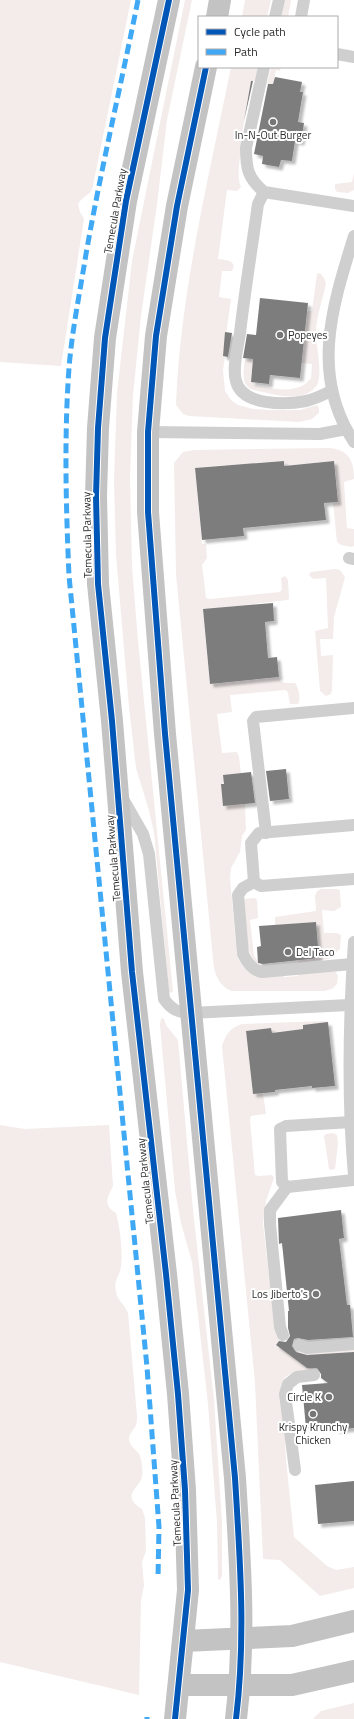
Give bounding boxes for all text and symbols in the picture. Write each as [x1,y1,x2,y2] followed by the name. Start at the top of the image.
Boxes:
[198,16,338,68] legend
[234,22,286,41] text: Cycle path
[234,42,258,61] text: Path
[268,117,278,127] marker: In-N-Out Burger
[235,127,311,143] place label: In-N-Out Burger
[100,166,130,255] street label: Temecula Parkway
[288,327,327,343] place label: Popeyes
[275,330,285,340] marker: Popeyes
[78,491,96,578] street label: Temecula Parkway
[101,814,125,902] street label: Temecula Parkway
[296,944,335,960] place label: Del Taco
[283,947,293,957] marker: Del Taco
[132,1137,157,1225] street label: Temecula Parkway
[252,1286,308,1302] place label: Los Jiberto's
[311,1289,321,1299] marker: Los Jiberto's
[287,1389,322,1405] place label: Circle K
[324,1392,334,1402] marker: Circle K
[308,1409,318,1419] marker: Krispy Krunchy Chicken
[279,1419,348,1448] place label: Krispy Krunchy Chicken
[165,1459,185,1547] street label: Temecula Parkway

